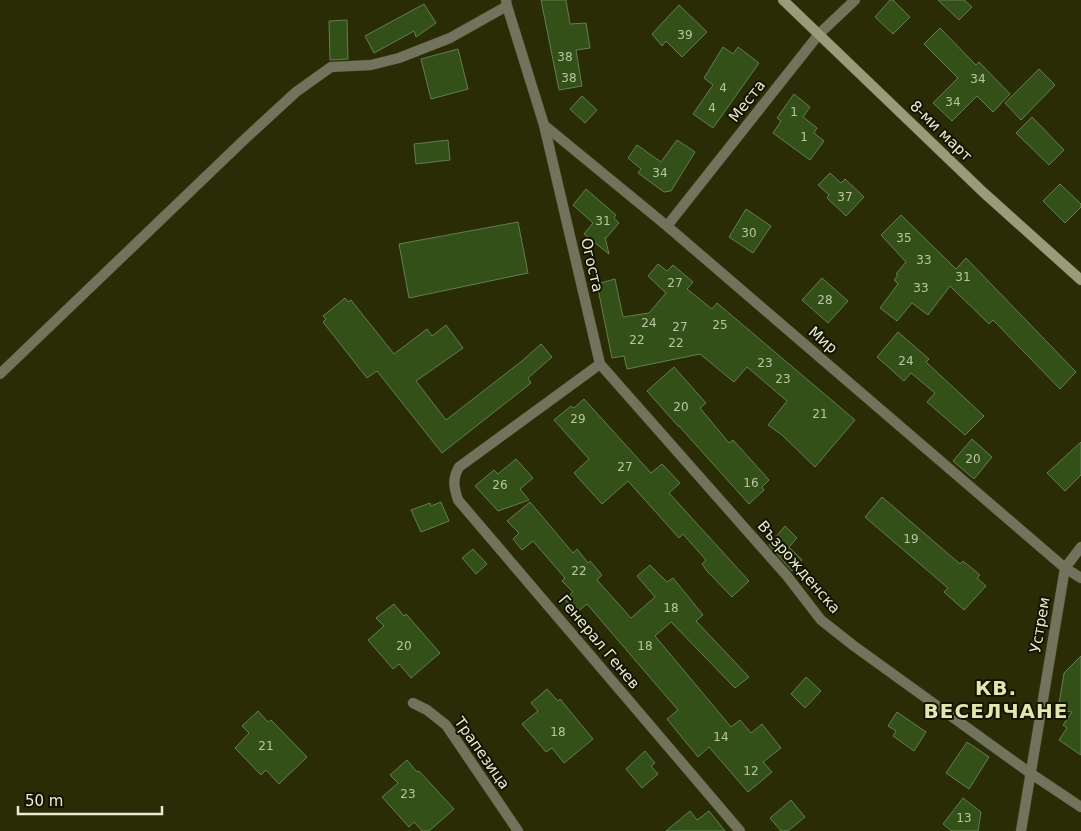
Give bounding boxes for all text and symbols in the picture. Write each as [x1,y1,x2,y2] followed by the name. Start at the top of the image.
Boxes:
[677,28,693,42] house number: 39
[557,50,573,64] house number: 38
[561,71,577,85] house number: 38
[970,72,986,86] house number: 34
[725,76,769,126] street label: Места
[719,81,727,95] house number: 4
[945,95,961,109] house number: 34
[906,97,976,165] street label: 8-ми март
[708,101,716,115] house number: 4
[790,105,798,119] house number: 1
[800,130,808,144] house number: 1
[652,166,668,180] house number: 34
[837,190,853,204] house number: 37
[595,214,611,228] house number: 31
[741,226,757,240] house number: 30
[896,231,912,245] house number: 35
[577,236,607,294] street label: Огоста
[916,253,932,267] house number: 33
[955,270,971,284] house number: 31
[667,276,683,290] house number: 27
[913,281,929,295] house number: 33
[817,293,833,307] house number: 28
[641,316,657,330] house number: 24
[712,318,728,332] house number: 25
[672,320,688,334] house number: 27
[805,323,841,357] street label: Мир
[629,333,645,347] house number: 22
[668,336,684,350] house number: 22
[898,354,914,368] house number: 24
[757,356,773,370] house number: 23
[775,372,791,386] house number: 23
[673,400,689,414] house number: 20
[812,407,828,421] house number: 21
[570,412,586,426] house number: 29
[965,452,981,466] house number: 20
[617,460,633,474] house number: 27
[743,476,759,490] house number: 16
[492,478,508,492] house number: 26
[754,517,844,617] street label: Възрожденска
[903,532,919,546] house number: 19
[571,564,587,578] house number: 22
[555,592,643,692] street label: Генерал Генев
[1026,596,1054,654] street label: Устрем
[663,601,679,615] house number: 18
[396,639,412,653] house number: 20
[637,639,653,653] house number: 18
[924,676,1068,723] district label: КВ. ВЕСЕЛЧАНЕ
[450,713,513,793] street label: Трапезица
[550,725,566,739] house number: 18
[713,730,729,744] house number: 14
[258,739,274,753] house number: 21
[743,764,759,778] house number: 12
[18,784,161,816] scale bar
[400,787,416,801] house number: 23
[25,792,63,810] text: 50 m
[956,811,972,825] house number: 13

